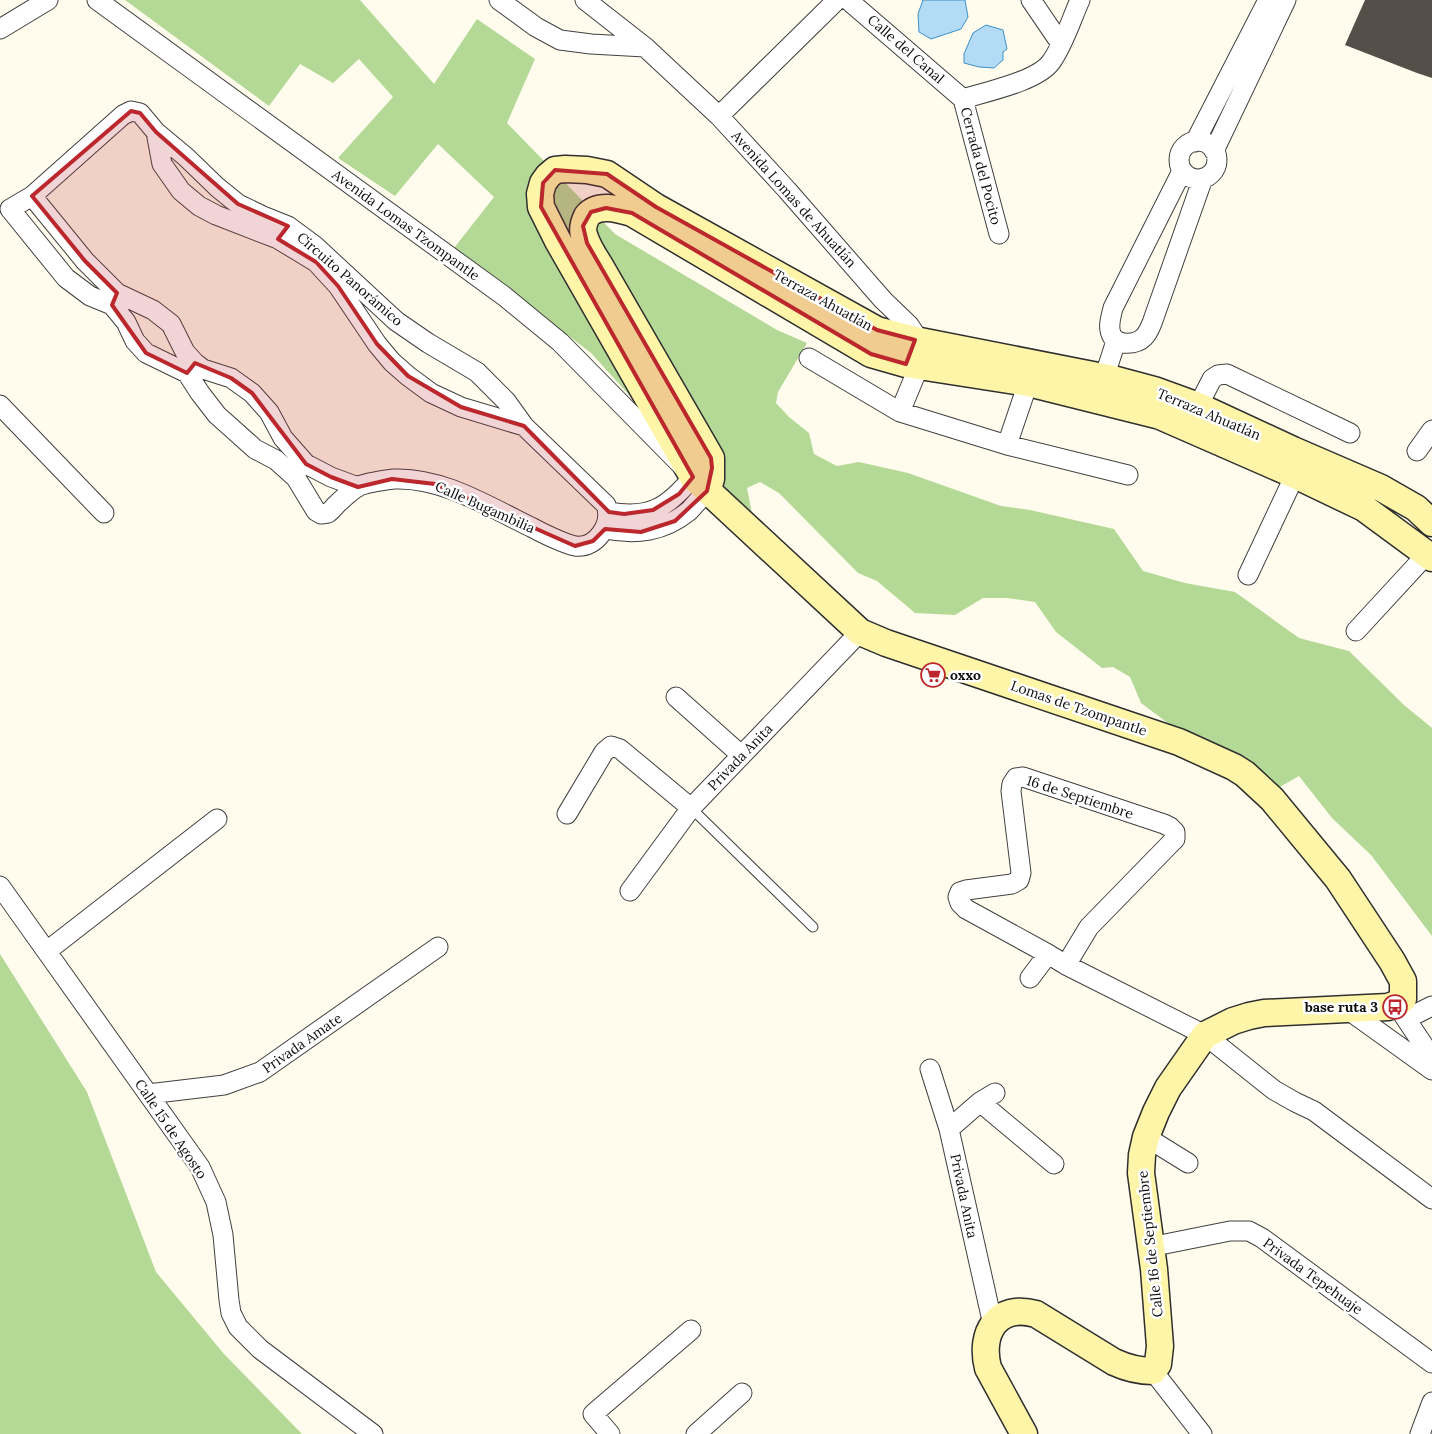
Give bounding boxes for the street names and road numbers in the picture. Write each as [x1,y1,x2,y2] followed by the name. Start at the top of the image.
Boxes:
[864,11,948,87] street label: Calle del Canal
[957,105,1005,227] street label: Cerrada del Pocito
[727,126,861,272] street label: Avenida Lomas de Ahuatlán
[328,165,484,285] street label: Avenida Lomas Tzompantle
[293,228,407,330] street label: Circuito Panorámico
[770,265,876,335] street label: Terraza Ahuatlán
[1155,384,1264,444] street label: Terraza Ahuatlán
[432,477,538,537] street label: Calle Bugambilia
[1009,676,1150,740] street label: Lomas de Tzompantle
[704,720,776,794] street label: Privada Anita
[1024,771,1136,823] street label: 16 de Septiembre
[259,1009,346,1077] street label: Privada Amate
[131,1076,211,1182] street label: Calle 15 de Agosto
[946,1152,982,1240] street label: Privada Anita
[1133,1169,1167,1318] street label: Calle 16 de Septiembre
[1260,1234,1367,1318] street label: Privada Tepehuaje

